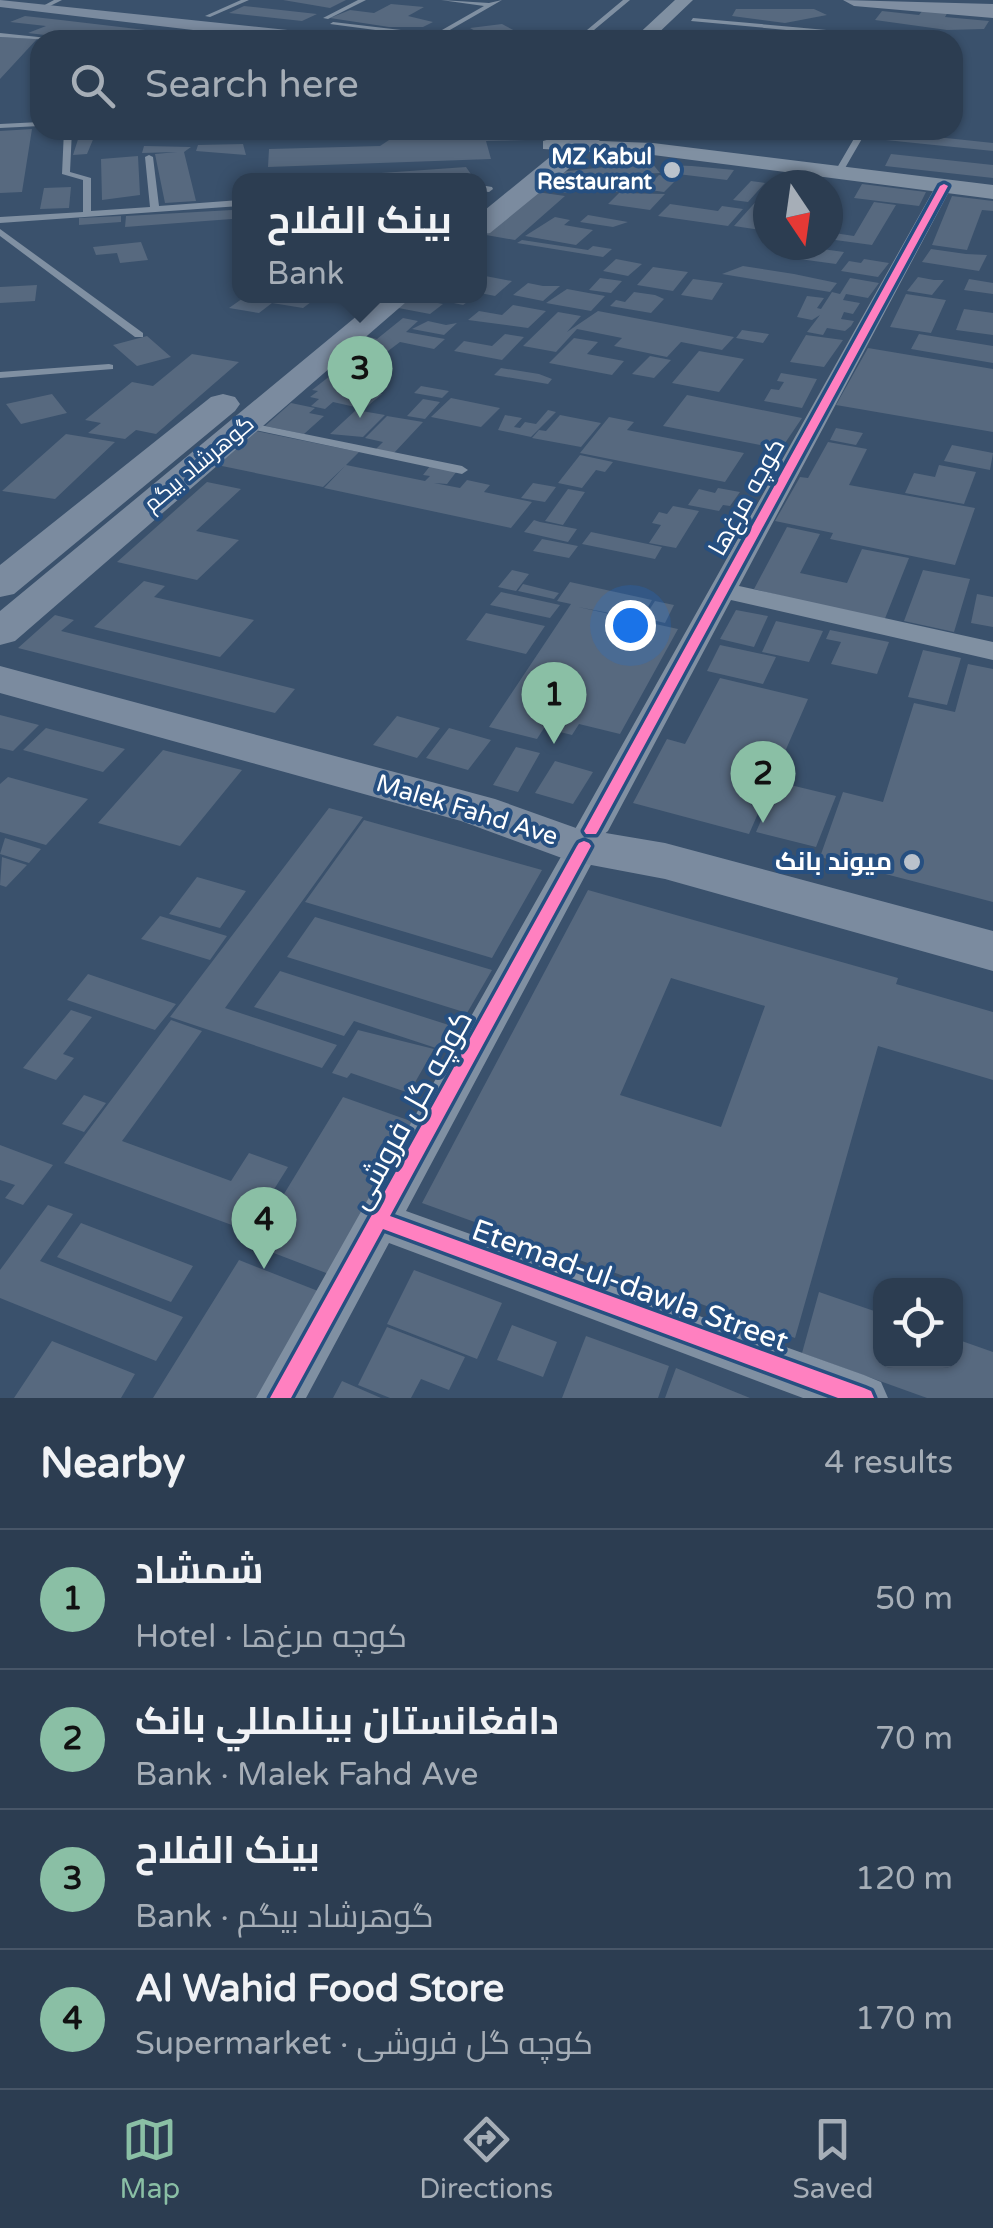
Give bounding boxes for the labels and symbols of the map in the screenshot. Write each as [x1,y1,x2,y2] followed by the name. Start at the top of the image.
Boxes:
[537,144,653,195] place label: MZ Kabul Restaurant
[661,159,683,181] marker: MZ Kabul Restaurant
[753,170,843,260] north arrow
[328,336,392,418] pin: 3
[139,411,260,519] street label: گوهرشاد بیگم
[702,433,792,561] street label: کوچه مرغ‌ها
[605,600,656,651] your location
[522,662,586,744] pin: 1
[730,740,796,823] pin: 2
[372,768,562,852] street label: Malek Fahd Ave
[775,847,892,877] place label: میوند بانک
[901,851,923,873] marker: میوند بانک
[341,1004,481,1216] street label: کوچه گل فروشی
[232,1186,296,1269] pin: 4
[467,1212,793,1360] street label: Etemad-ul-dawla Street

